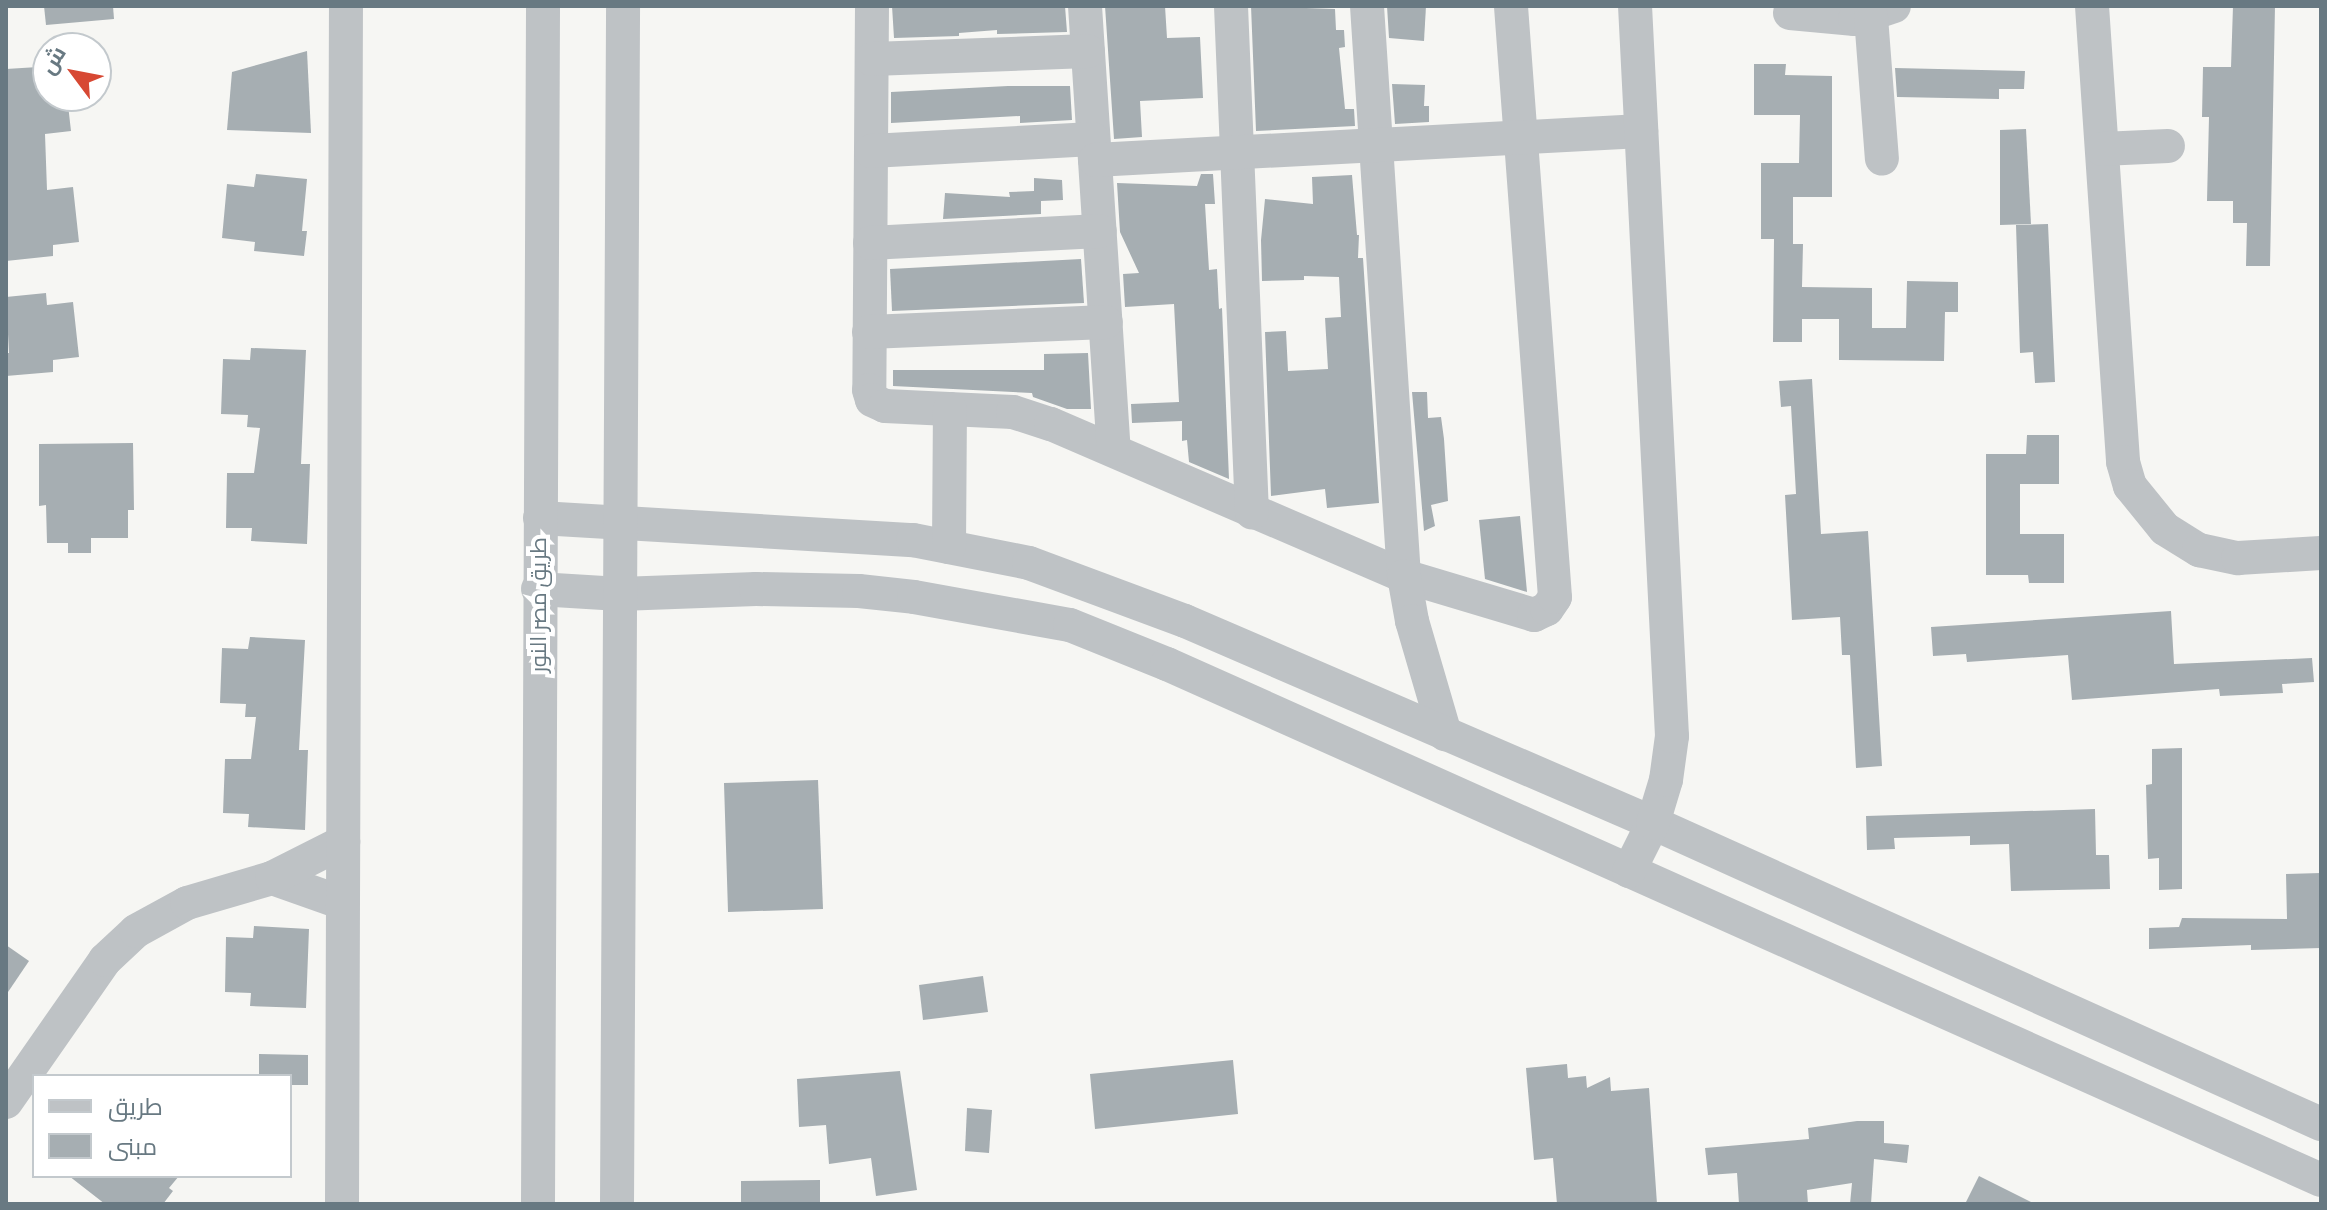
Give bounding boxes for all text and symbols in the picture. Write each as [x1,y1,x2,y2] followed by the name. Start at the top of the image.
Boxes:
[32,32,112,112] north arrow
[34,41,72,79] text: ش
[526,537,552,673] street label: طريق مصر النور
[32,1074,292,1178] legend
[108,1092,163,1122] text: طريق
[108,1132,157,1162] text: مبنى

